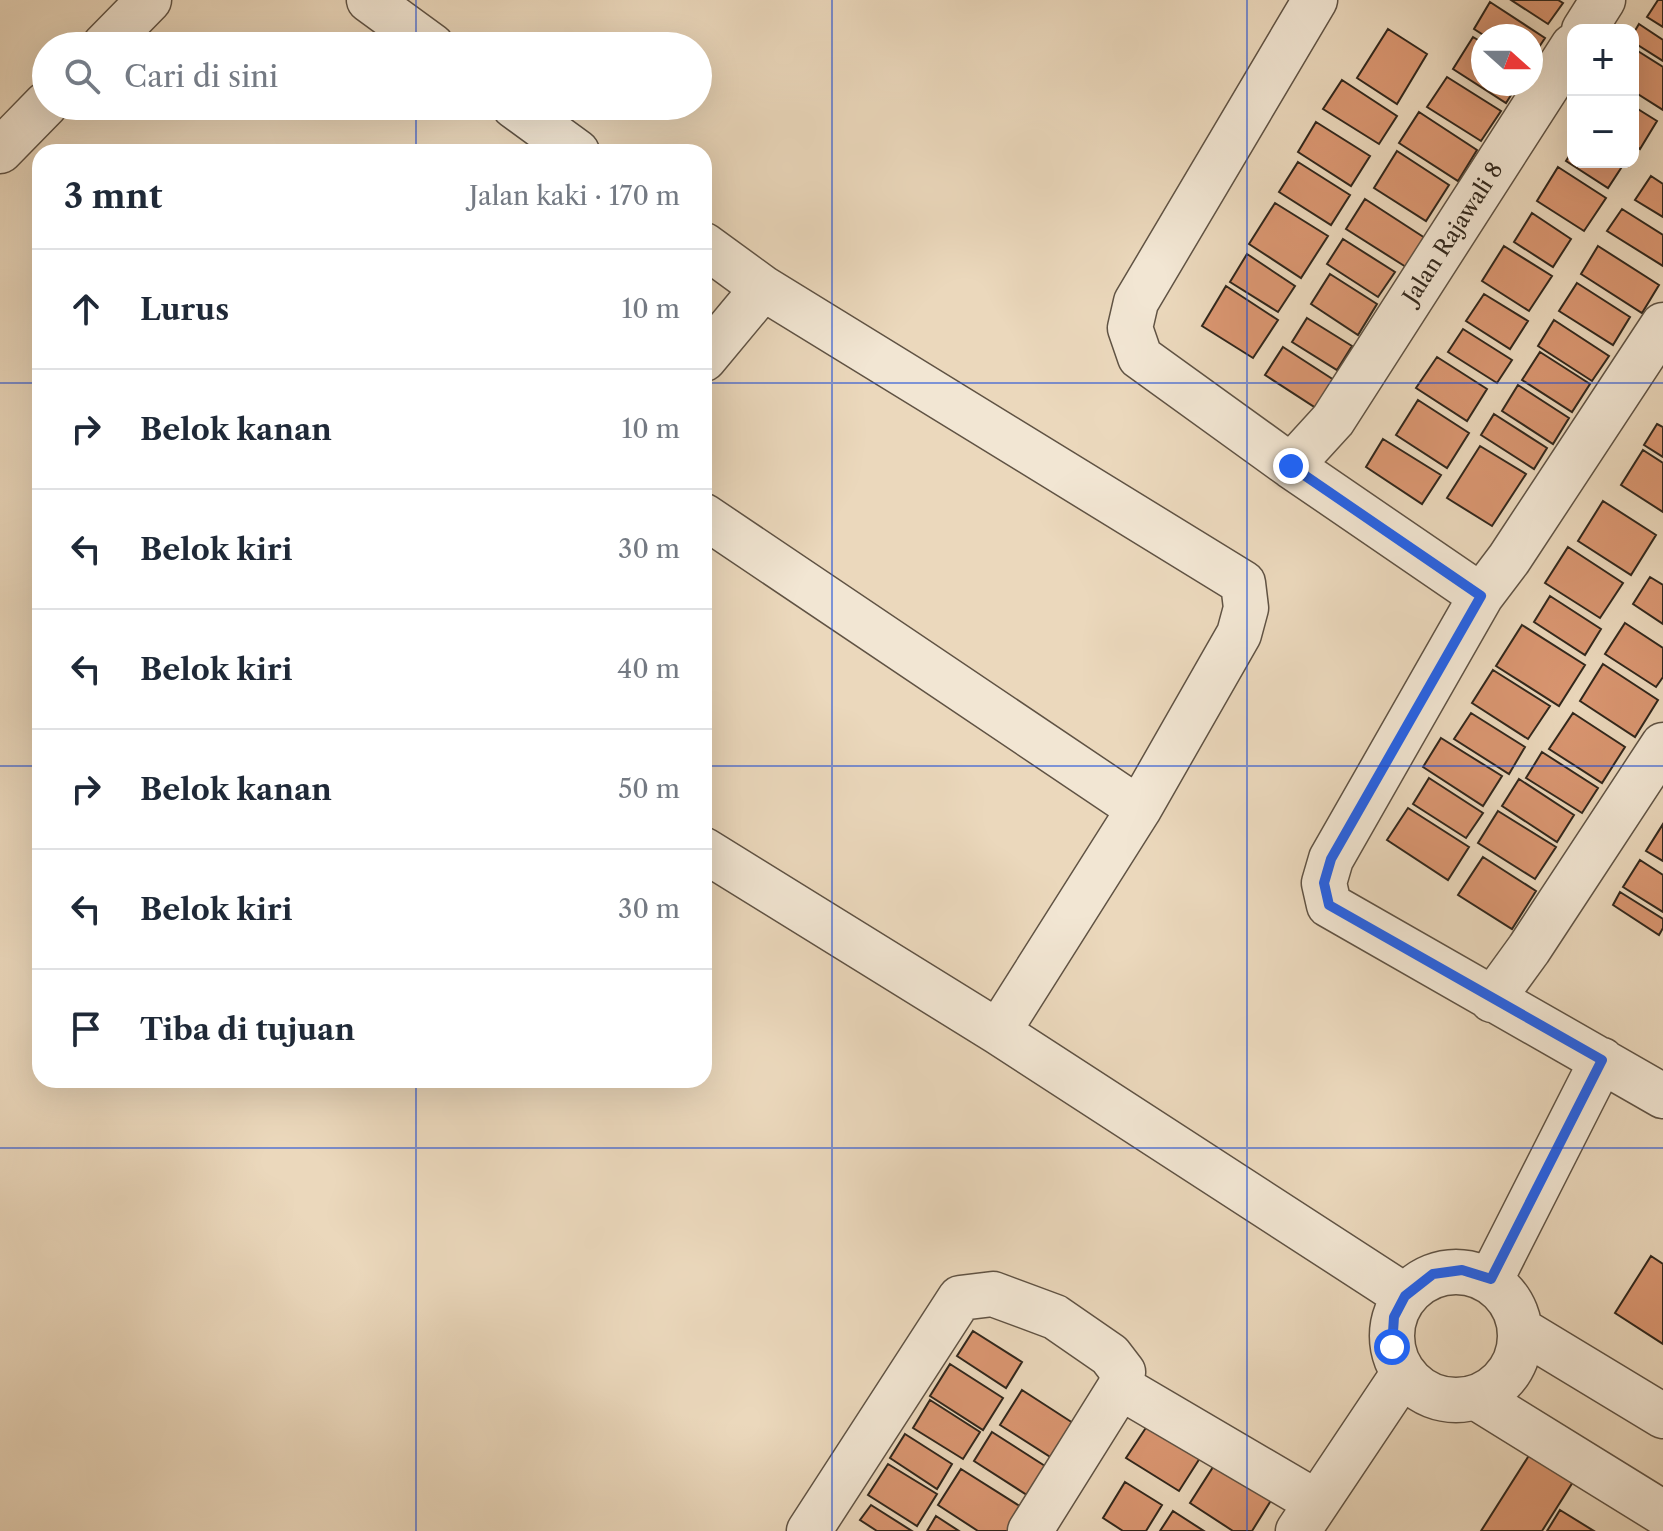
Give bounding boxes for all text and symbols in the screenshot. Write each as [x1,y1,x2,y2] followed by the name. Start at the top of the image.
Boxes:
[1471,24,1543,96] north arrow
[1567,24,1639,168] map controls
[1567,24,1639,96] button: +
[32,32,712,120] search box
[60,54,104,98] icon: search
[124,58,278,95] text: Cari di sini
[1567,96,1639,168] button: −
[1396,157,1509,311] street label: Jalan Rajawali 8
[64,175,162,217] text: 3 mnt
[469,180,680,212] text: Jalan kaki · 170 m
[64,287,108,331] icon: ahead
[140,291,229,328] text: Lurus
[621,293,680,325] text: 10 m
[64,407,108,451] icon: right
[140,411,332,448] text: Belok kanan
[621,413,680,445] text: 10 m
[1273,448,1309,484] route end
[64,527,108,571] icon: left
[140,531,292,568] text: Belok kiri
[618,533,680,565] text: 30 m
[64,647,108,691] icon: left
[140,651,292,688] text: Belok kiri
[617,653,680,685] text: 40 m
[64,767,108,811] icon: right
[140,771,332,808] text: Belok kanan
[618,773,680,805] text: 50 m
[64,887,108,931] icon: left
[140,891,292,928] text: Belok kiri
[618,893,680,925] text: 30 m
[64,1007,108,1051] icon: arrive
[140,1011,355,1048] text: Tiba di tujuan
[1374,1329,1410,1365] route start

